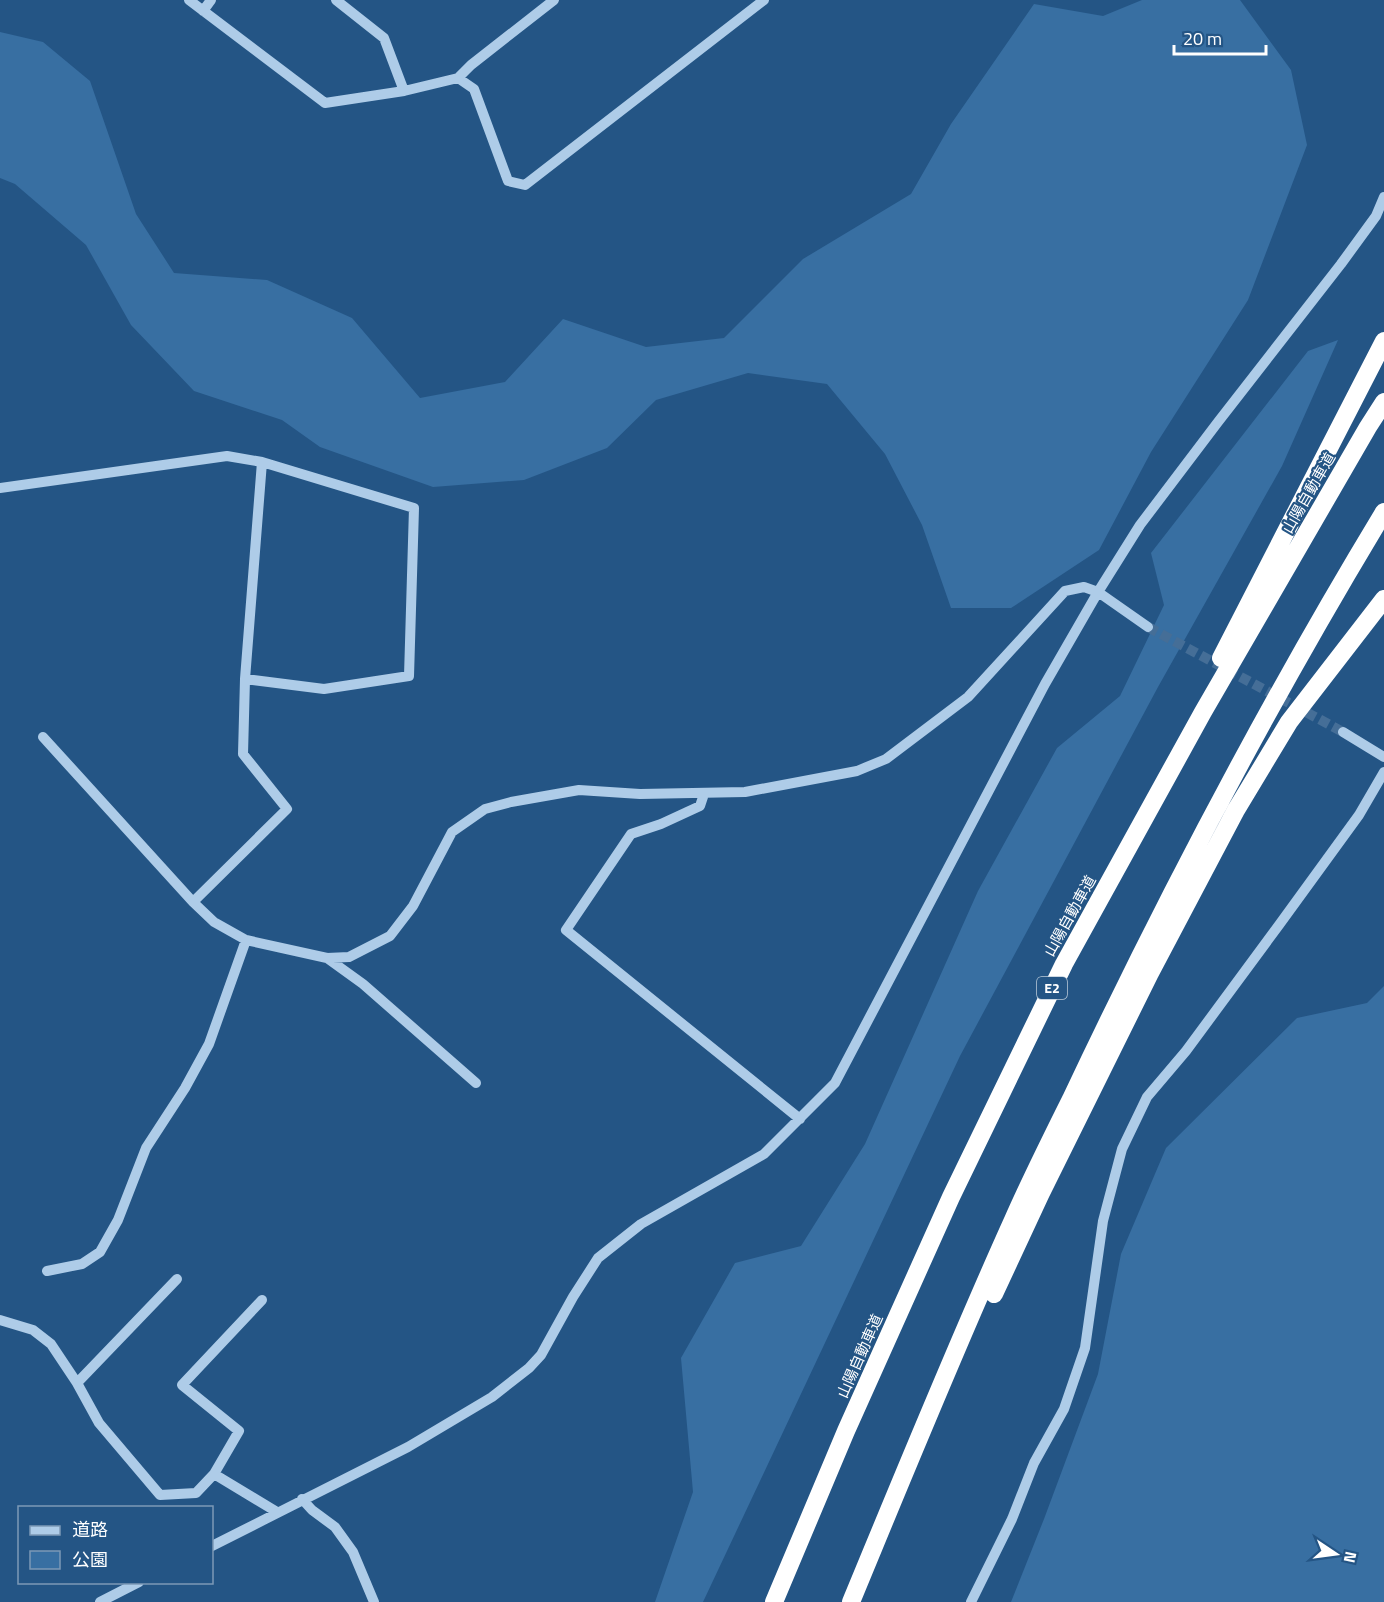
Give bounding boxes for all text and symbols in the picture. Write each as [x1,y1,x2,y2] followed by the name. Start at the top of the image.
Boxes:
[1174,18,1266,56] scale bar
[1183,25,1222,52] text: 20 m
[1276,448,1341,537] street label: 山陽自動車道
[1038,871,1101,961] street label: 山陽自動車道
[1037,977,1067,999] road number: E2
[831,1310,888,1402] street label: 山陽自動車道
[18,1506,213,1584] legend
[72,1516,108,1543] text: 道路
[1306,1524,1366,1584] north arrow
[72,1546,108,1573] text: 公園
[1338,1549,1364,1565] text: N

